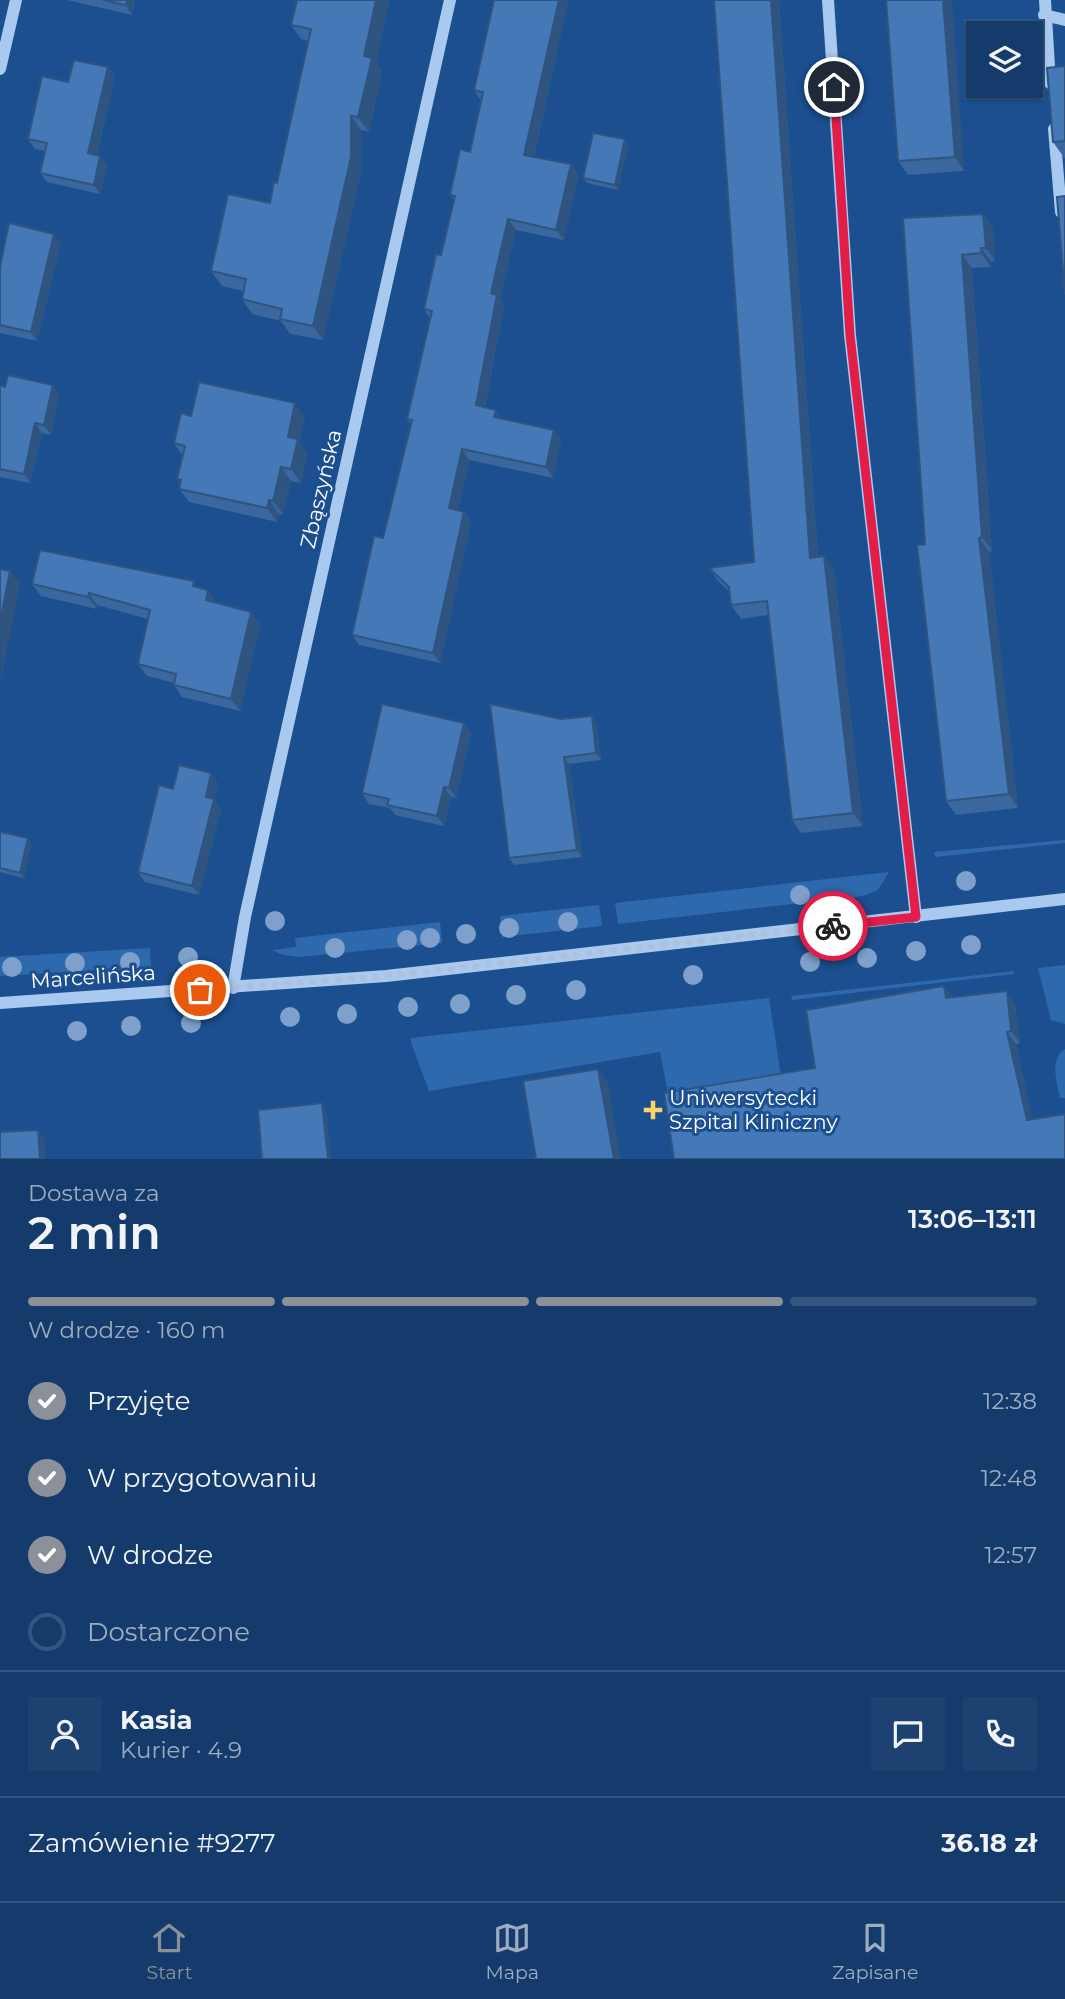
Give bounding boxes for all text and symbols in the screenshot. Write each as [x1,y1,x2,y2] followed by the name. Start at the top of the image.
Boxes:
[966,21,1043,98] map controls
[966,21,1043,98] button: layers
[804,57,864,117] pin
[815,68,853,106] icon: home
[295,427,346,551] street label: Zbąszyńska
[798,891,868,961] courier
[814,907,852,945] icon: bike
[30,960,156,993] street label: Marcelińska
[170,960,230,1020] pin
[181,971,219,1009] icon: bag
[669,1085,838,1134] place label: Uniwersytecki Szpital Kliniczny
[643,1100,663,1120] marker: Uniwersytecki Szpital Kliniczny
[28,1179,160,1207] text: Dostawa za
[908,1203,1037,1235] text: 13:06–13:11
[28,1204,161,1261] text: 2 min
[28,1316,225,1344] text: W drodze · 160 m
[28,1382,66,1420] icon: check
[87,1385,190,1417] text: Przyjęte
[983,1387,1037,1415] text: 12:38
[28,1459,66,1497] icon: check
[87,1462,317,1494] text: W przygotowaniu
[981,1464,1037,1492] text: 12:48
[28,1536,66,1574] icon: check
[87,1539,213,1571] text: W drodze
[985,1541,1037,1569] text: 12:57
[87,1616,250,1648] text: Dostarczone
[28,1697,102,1771] button: person
[871,1697,945,1771] button: chat
[963,1697,1037,1771] button: phone
[120,1704,193,1736] text: Kasia
[120,1736,242,1764] text: Kurier · 4.9
[28,1827,276,1859] text: Zamówienie #9277
[941,1827,1037,1859] text: 36.18 zł
[147,1919,192,1984] tab: Start
[486,1919,539,1984] tab: Mapa
[832,1919,918,1984] tab: Zapisane

